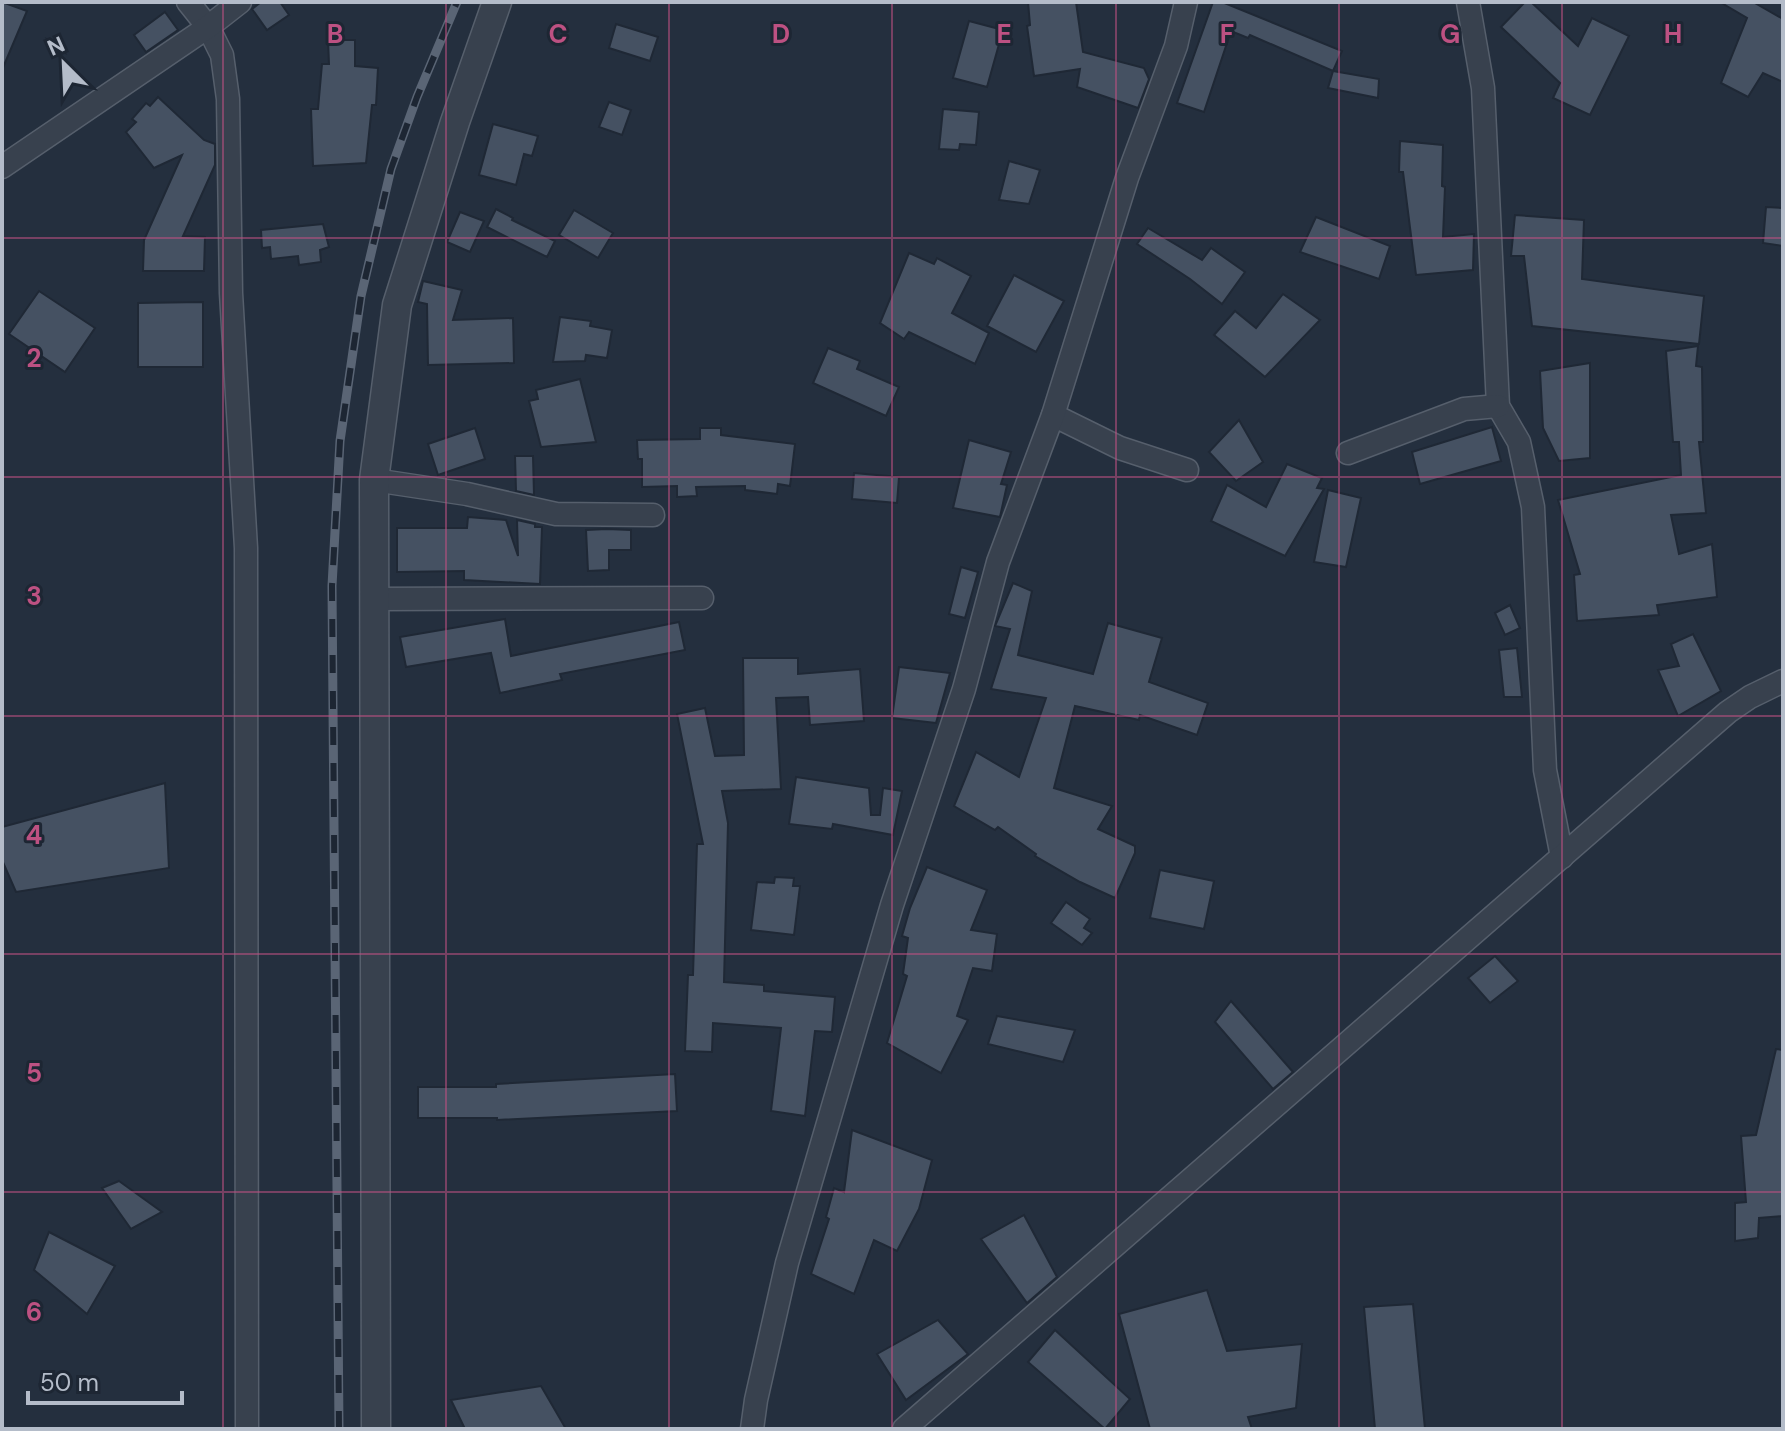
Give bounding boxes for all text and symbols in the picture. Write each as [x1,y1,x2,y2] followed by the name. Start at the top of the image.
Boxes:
[327,17,343,51] text: B
[548,17,568,51] text: C
[772,17,790,51] text: D
[996,17,1012,51] text: E
[1220,17,1234,51] text: F
[1440,17,1460,51] text: G
[1664,17,1682,51] text: H
[24,24,104,104] north arrow
[43,30,69,63] text: N
[26,341,42,375] text: 2
[26,579,42,613] text: 3
[26,818,42,852] text: 4
[26,1056,42,1090] text: 5
[26,1295,42,1329] text: 6
[28,1355,182,1405] scale bar
[40,1367,99,1398] text: 50 m

